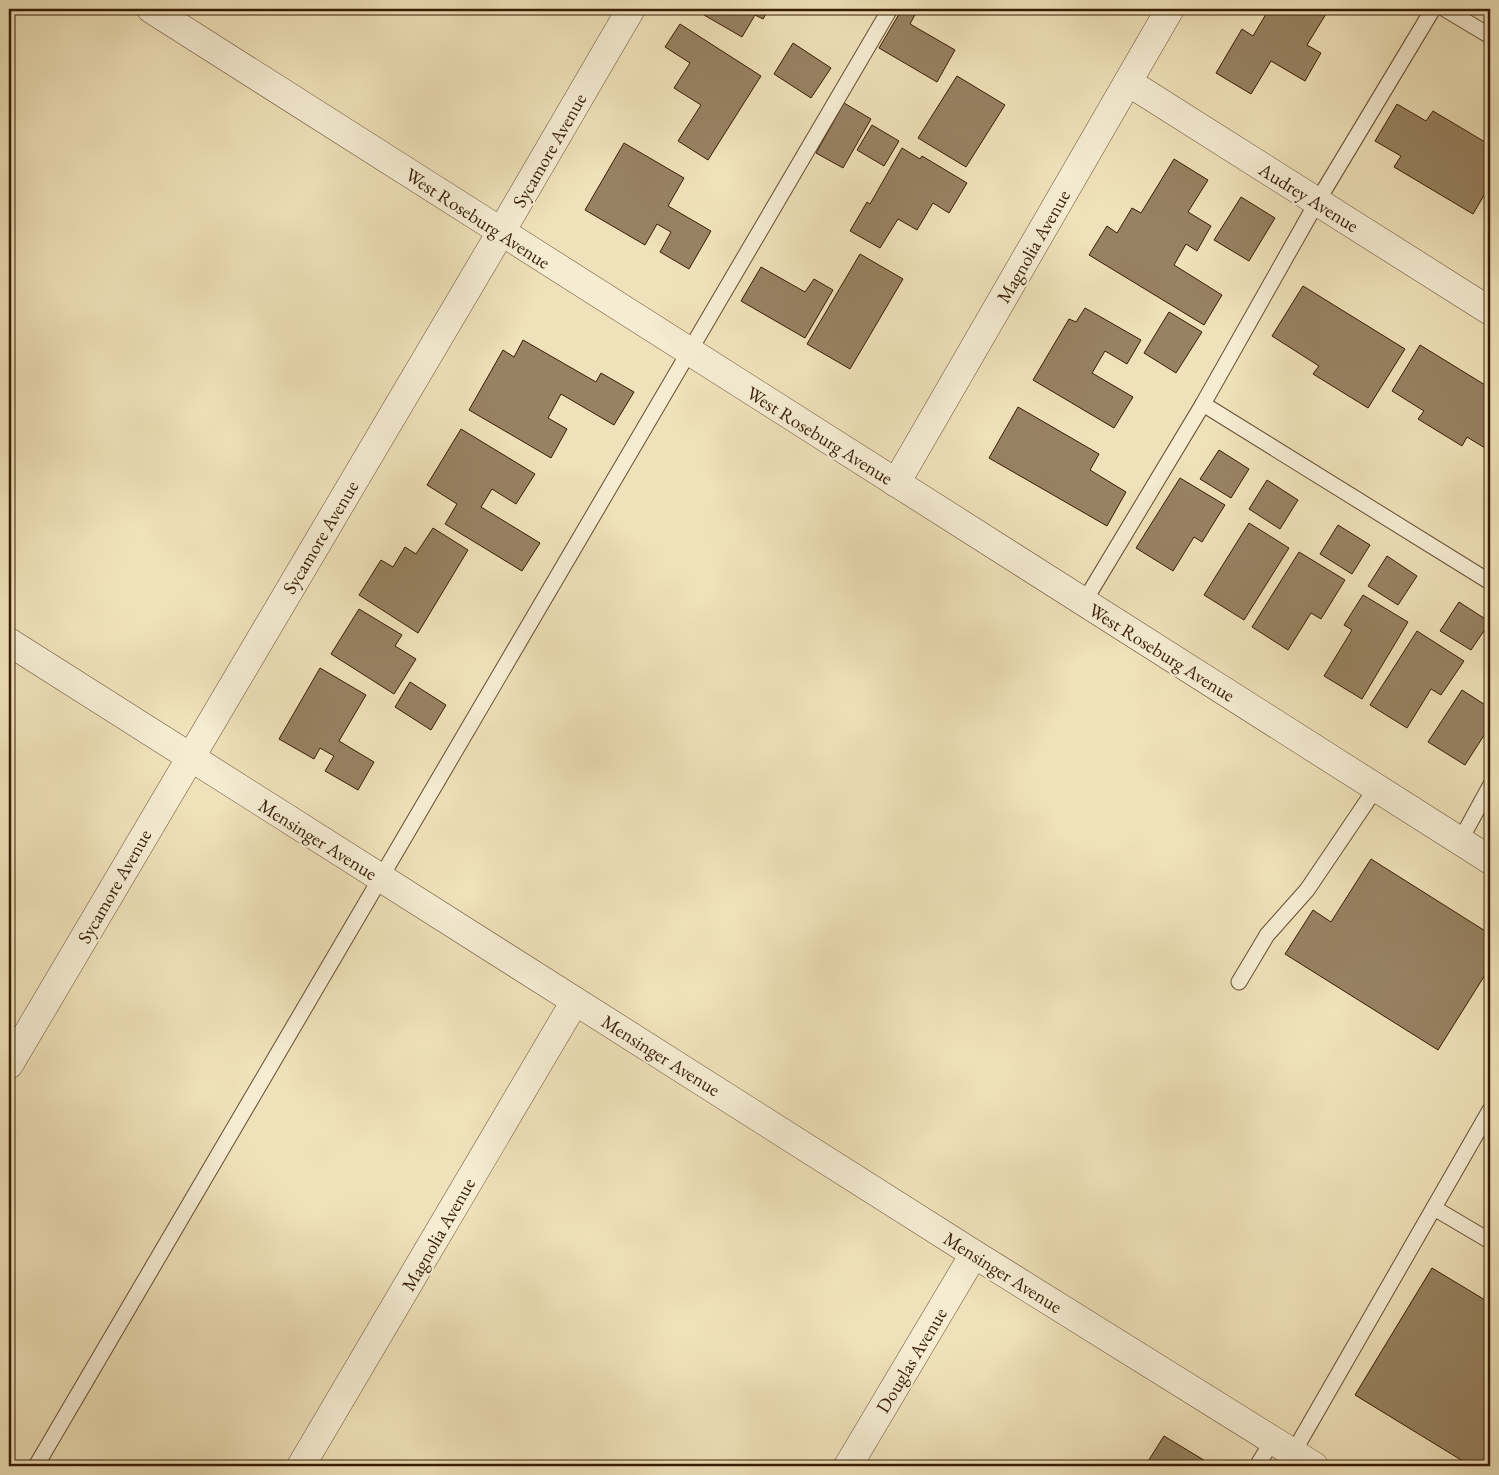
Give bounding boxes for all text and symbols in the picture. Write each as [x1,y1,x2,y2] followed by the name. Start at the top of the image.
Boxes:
[507,89,592,212] street label: Sycamore Avenue
[1253,156,1363,238] street label: Audrey Avenue
[400,162,555,275] street label: West Roseburg Avenue
[991,185,1076,307] street label: Magnolia Avenue
[742,380,898,491] street label: West Roseburg Avenue
[277,476,364,599] street label: Sycamore Avenue
[1084,597,1240,708] street label: West Roseburg Avenue
[254,793,382,886] street label: Mensinger Avenue
[72,825,157,948] street label: Sycamore Avenue
[597,1009,725,1102] street label: Mensinger Avenue
[396,1173,481,1295] street label: Magnolia Avenue
[939,1226,1067,1319] street label: Mensinger Avenue
[870,1303,953,1418] street label: Douglas Avenue

